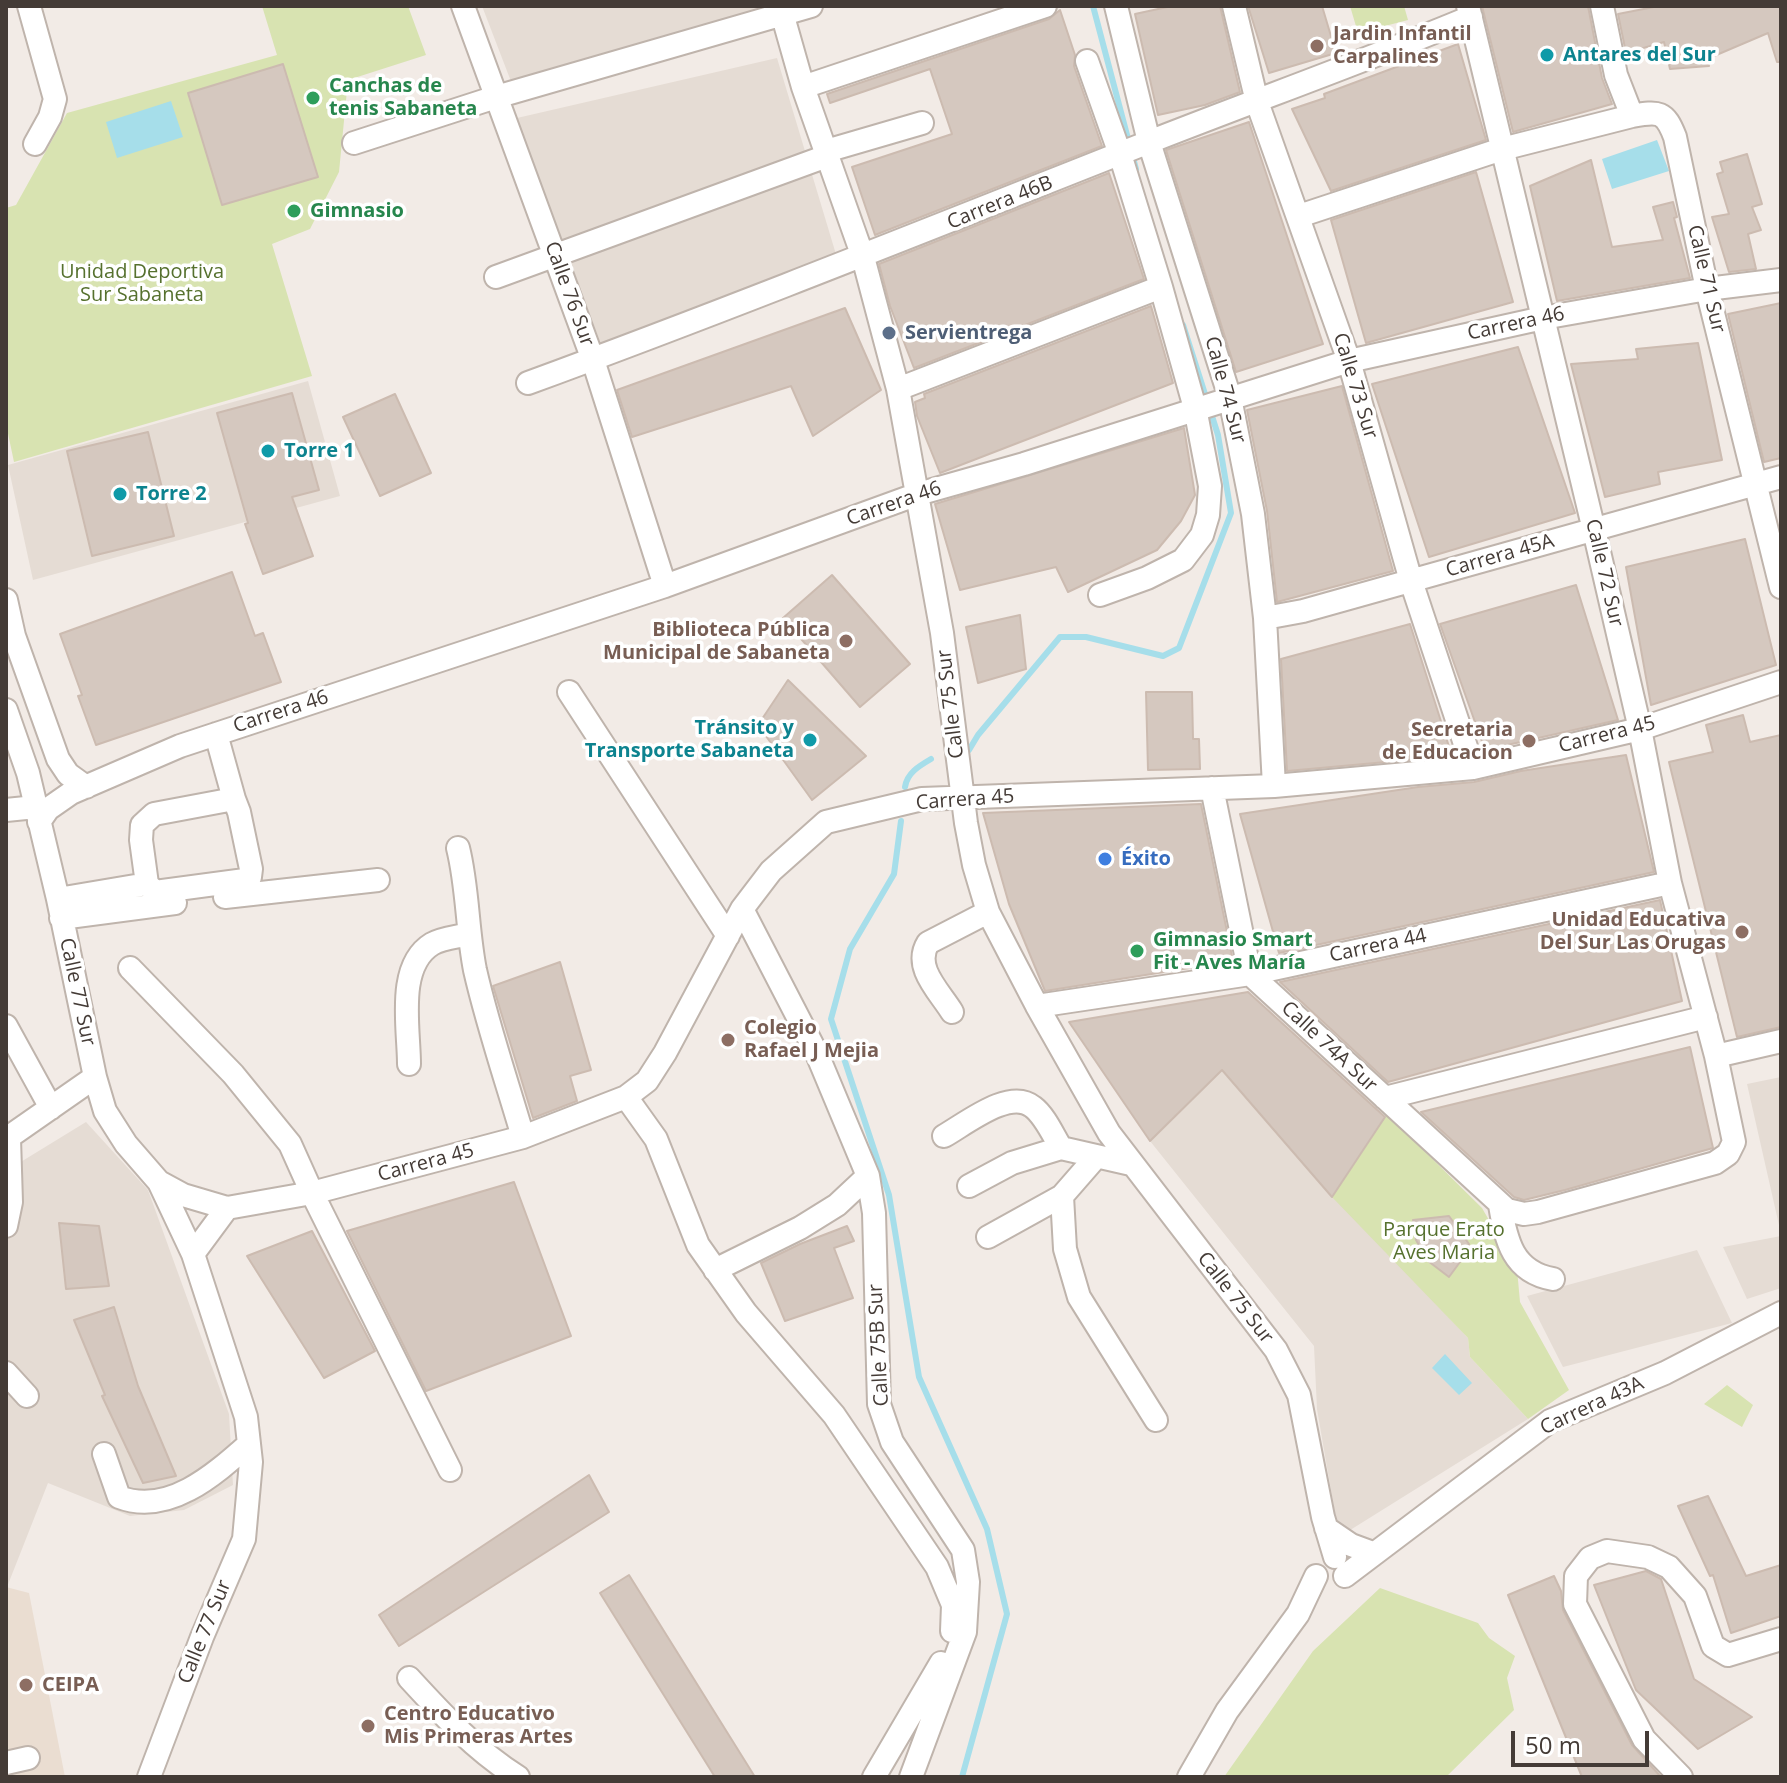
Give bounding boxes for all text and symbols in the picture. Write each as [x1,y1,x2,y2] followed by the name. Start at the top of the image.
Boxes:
[1333,22,1472,69] place label: Jardin Infantil Carpalines
[1308,37,1326,55] marker: Jardin Infantil Carpalines
[1563,43,1716,67] place label: Antares del Sur
[1538,46,1556,64] marker: Antares del Sur
[329,74,477,121] place label: Canchas de tenis Sabaneta
[304,89,322,107] marker: Canchas de tenis Sabaneta
[944,171,1056,235] street label: Carrera 46B
[310,199,404,223] place label: Gimnasio
[285,202,303,220] marker: Gimnasio
[1682,223,1730,335] street label: Calle 71 Sur
[539,238,599,350] street label: Calle 76 Sur
[60,260,224,307] park label: Unidad Deportiva Sur Sabaneta
[1465,302,1567,346] street label: Carrera 46
[905,321,1032,345] place label: Servientrega
[880,324,898,342] marker: Servientrega
[1327,330,1383,442] street label: Calle 73 Sur
[1199,334,1251,446] street label: Calle 74 Sur
[284,439,355,463] place label: Torre 1
[259,442,277,460] marker: Torre 1
[843,477,945,531] street label: Carrera 46
[136,482,207,506] place label: Torre 2
[111,485,129,503] marker: Torre 2
[1580,517,1628,629] street label: Calle 72 Sur
[1443,529,1557,583] street label: Carrera 45A
[603,618,830,665] place label: Biblioteca Pública Municipal de Sabaneta
[837,632,855,650] marker: Biblioteca Pública Municipal de Sabaneta
[932,648,970,760] street label: Calle 75 Sur
[230,685,332,739] street label: Carrera 46
[1556,711,1658,759] street label: Carrera 45
[585,716,794,763] place label: Tránsito y Transporte Sabaneta
[1382,718,1513,765] place label: Secretaria de Educacion
[801,731,819,749] marker: Tránsito y Transporte Sabaneta
[1520,732,1538,750] marker: Secretaria de Educacion
[915,785,1015,815] street label: Carrera 45
[1121,847,1171,871] place label: Éxito
[1096,850,1114,868] marker: Éxito
[1540,908,1726,955] place label: Unidad Educativa Del Sur Las Orugas
[1733,923,1751,941] marker: Unidad Educativa Del Sur Las Orugas
[1327,924,1429,968] street label: Carrera 44
[1153,928,1313,975] place label: Gimnasio Smart Fit - Aves María
[54,936,100,1048] street label: Calle 77 Sur
[1128,942,1146,960] marker: Gimnasio Smart Fit - Aves María
[1276,997,1382,1097] street label: Calle 74A Sur
[744,1016,879,1063] place label: Colegio Rafael J Mejia
[719,1031,737,1049] marker: Colegio Rafael J Mejia
[375,1139,477,1187] street label: Carrera 45
[1383,1218,1505,1265] park label: Parque Erato Aves Maria
[1192,1247,1278,1349] street label: Calle 75 Sur
[864,1283,894,1407] street label: Calle 75B Sur
[1536,1372,1648,1440] street label: Carrera 43A
[173,1577,237,1687] street label: Calle 77 Sur
[42,1673,99,1697] place label: CEIPA
[17,1676,35,1694] marker: CEIPA
[384,1702,573,1749] place label: Centro Educativo Mis Primeras Artes
[1515,1715,1653,1765] scale bar
[359,1717,377,1735] marker: Centro Educativo Mis Primeras Artes
[1525,1728,1581,1761] text: 50 m

